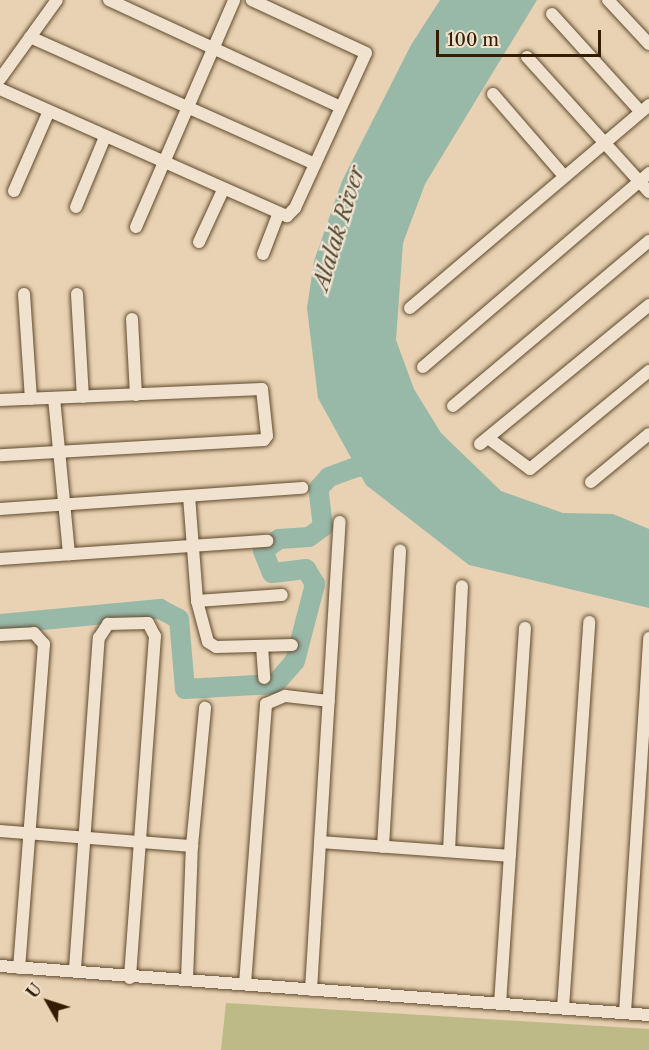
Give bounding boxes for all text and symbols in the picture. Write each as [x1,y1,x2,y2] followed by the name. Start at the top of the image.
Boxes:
[439,18,604,56] scale bar
[447,29,499,51] text: 100 m
[308,163,370,293] water label: Alalak River
[18,972,78,1032] north arrow
[22,979,46,1002] text: U

